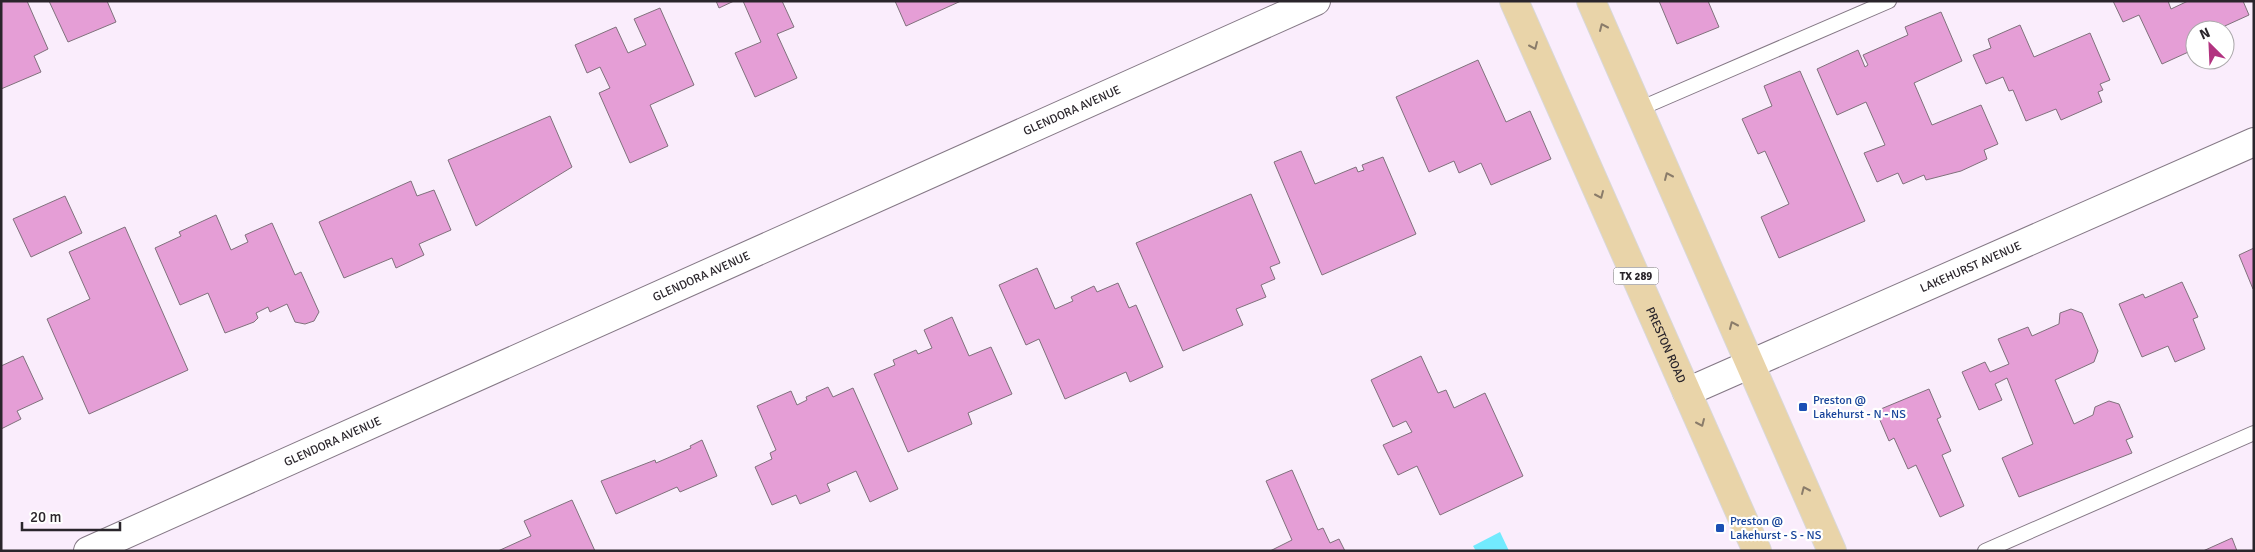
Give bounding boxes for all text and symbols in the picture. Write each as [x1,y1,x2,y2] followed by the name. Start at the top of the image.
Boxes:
[2185,20,2235,70] north arrow
[1598,23,1609,32] one-way arrow
[2197,24,2213,43] text: N
[1528,41,1539,50] one-way arrow
[1021,82,1123,139] street label: GLENDORA AVENUE
[1663,172,1674,181] one-way arrow
[1593,190,1604,199] one-way arrow
[1918,238,2024,296] street label: LAKEHURST AVENUE
[650,248,753,305] street label: GLENDORA AVENUE
[1614,268,1658,284] road number: TX 289
[1643,305,1689,385] street label: PRESTON ROAD
[1729,321,1740,330] one-way arrow
[1813,393,1906,422] place label: Preston @ Lakehurst - N - NS
[1797,401,1809,413] marker: Preston @ Lakehurst - N - NS
[282,413,384,470] street label: GLENDORA AVENUE
[1694,418,1705,427] one-way arrow
[1801,486,1812,495] one-way arrow
[22,500,120,532] scale bar
[30,508,61,526] text: 20 m
[1730,514,1822,543] place label: Preston @ Lakehurst - S - NS
[1714,522,1726,534] marker: Preston @ Lakehurst - S - NS

